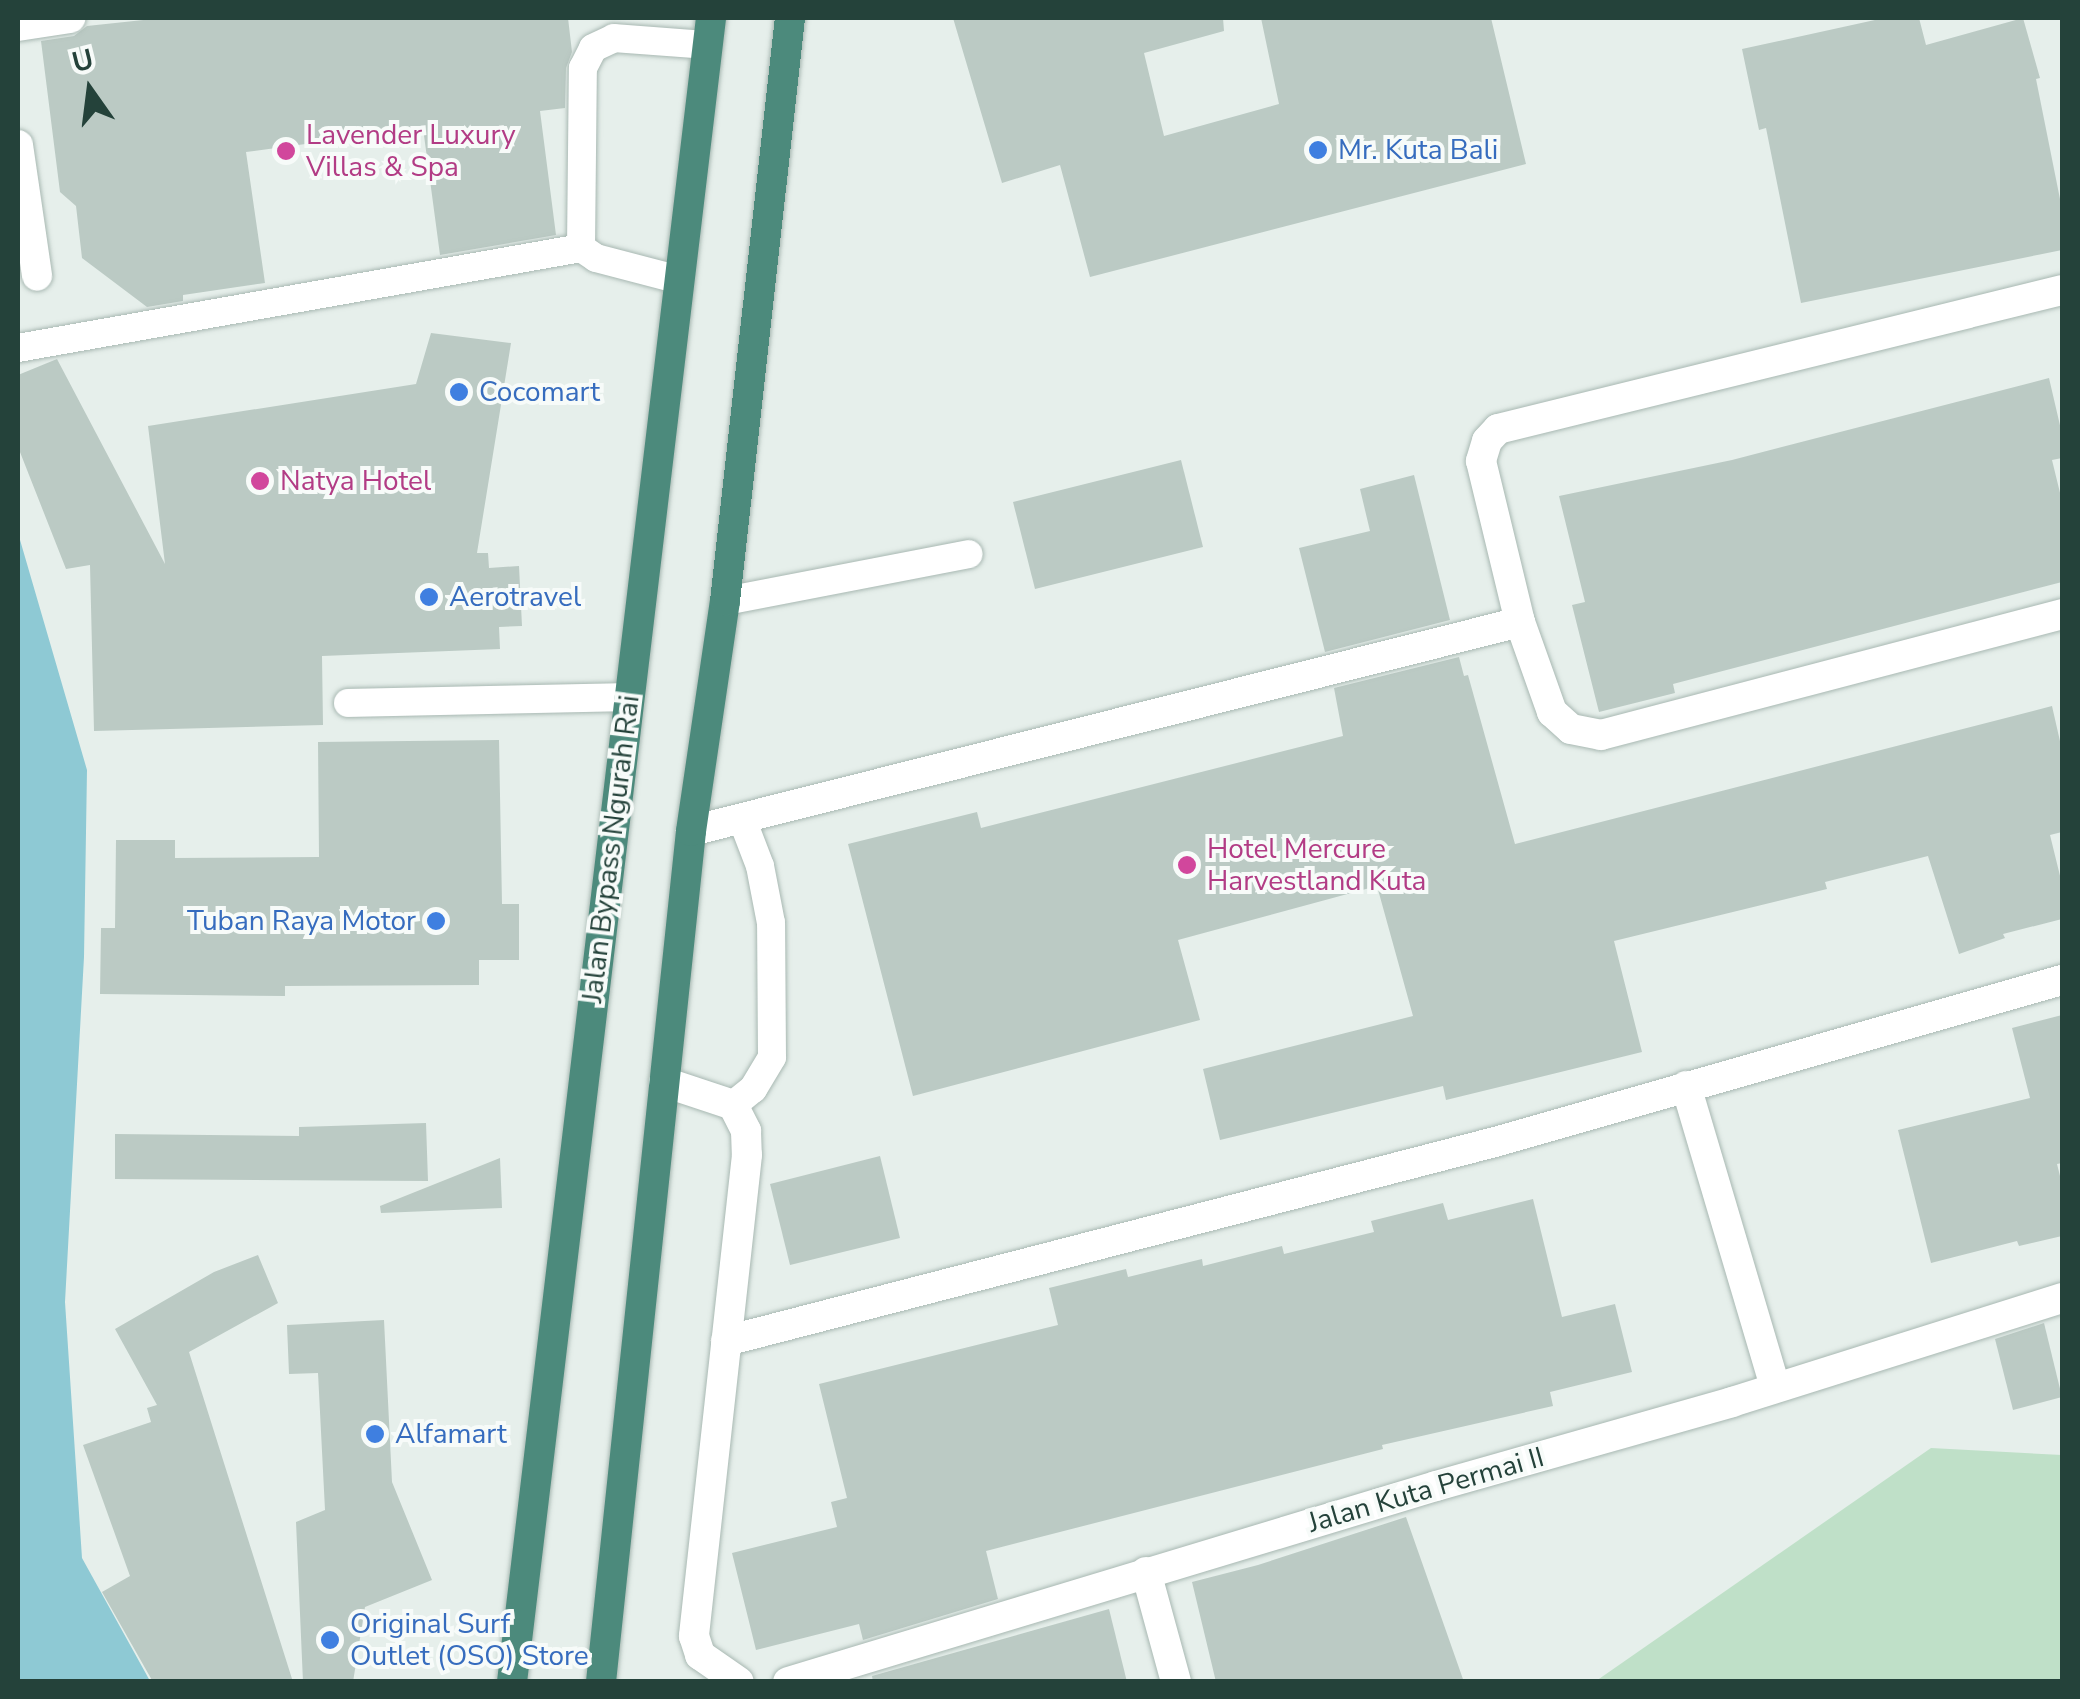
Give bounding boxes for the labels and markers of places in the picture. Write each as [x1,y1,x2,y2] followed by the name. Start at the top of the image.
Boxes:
[306,118,516,184] place label: Lavender Luxury Villas & Spa
[1338,133,1498,167] place label: Mr. Kuta Bali
[1307,139,1329,161] marker: Mr. Kuta Bali
[275,140,297,162] marker: Lavender Luxury Villas & Spa
[479,375,600,409] place label: Cocomart
[448,381,470,403] marker: Cocomart
[280,464,431,498] place label: Natya Hotel
[249,470,271,492] marker: Natya Hotel
[449,580,581,614] place label: Aerotravel
[418,586,440,608] marker: Aerotravel
[1207,832,1426,898] place label: Hotel Mercure Harvestland Kuta
[1176,854,1198,876] marker: Hotel Mercure Harvestland Kuta
[187,904,416,938] place label: Tuban Raya Motor
[425,910,447,932] marker: Tuban Raya Motor
[395,1417,507,1451] place label: Alfamart
[364,1423,386,1445] marker: Alfamart
[350,1607,589,1673] place label: Original Surf Outlet (OSO) Store
[319,1629,341,1651] marker: Original Surf Outlet (OSO) Store

